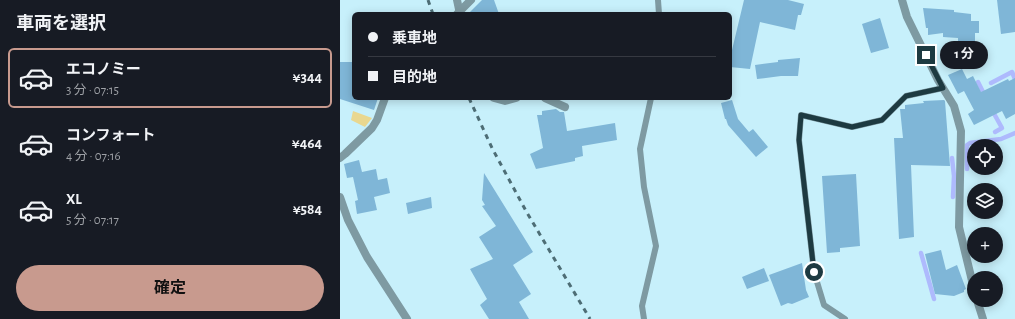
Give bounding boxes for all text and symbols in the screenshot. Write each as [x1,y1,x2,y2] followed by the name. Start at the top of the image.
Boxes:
[16,15,106,33] text: 車両を選択
[392,31,437,46] text: 乗車地
[940,41,988,69] callout: 1 分
[917,46,935,64] route end
[954,48,974,61] text: 1 分
[18,60,54,96] icon: car
[66,62,141,77] text: エコノミー
[293,70,322,85] text: ¥344
[392,70,437,85] text: 目的地
[66,84,119,97] text: 3 分 · 07:15
[18,126,54,162] icon: car
[66,128,156,143] text: コンフォート
[292,136,322,151] text: ¥464
[967,139,1003,307] map controls
[967,139,1003,175] button: locate
[66,150,121,163] text: 4 分 · 07:16
[967,183,1003,219] button: layers
[18,192,54,228] icon: car
[66,192,82,207] text: XL
[293,202,322,217] text: ¥584
[66,214,119,227] text: 5 分 · 07:17
[967,227,1003,263] button: +
[805,263,823,281] route start
[16,265,324,311] button: 確定
[967,271,1003,307] button: −

